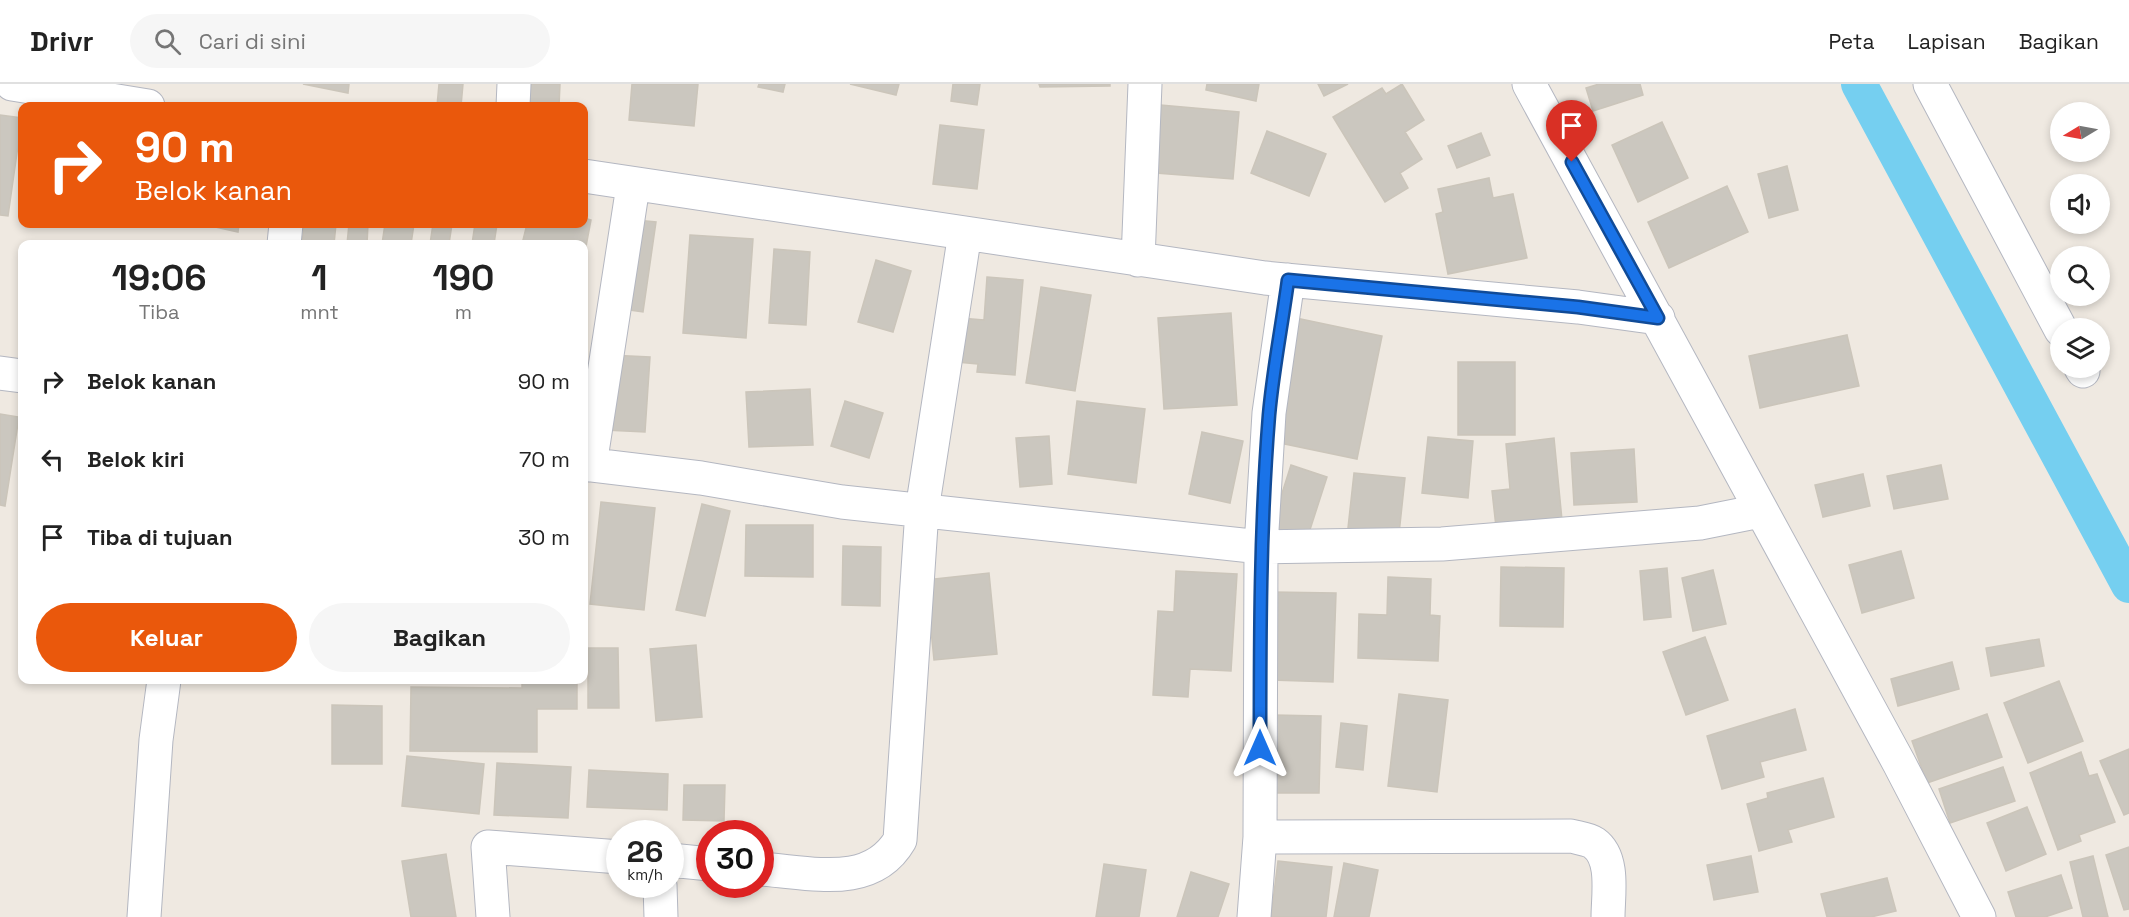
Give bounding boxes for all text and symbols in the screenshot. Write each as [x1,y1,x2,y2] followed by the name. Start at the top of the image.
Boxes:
[130,14,550,68] search box
[30,23,94,59] text: Drivr
[151,25,184,58] icon: search
[199,27,306,55] text: Cari di sini
[1829,28,1875,55] text: Peta
[1908,28,1986,55] text: Lapisan
[2019,28,2099,55] text: Bagikan
[1546,100,1597,162] pin
[2050,102,2110,162] north arrow
[2050,102,2110,378] map controls
[1555,109,1588,142] icon: arrive
[135,121,235,174] text: 90 m
[36,126,114,204] icon: right
[135,173,292,208] text: Belok kanan
[2050,174,2110,234] button: sound
[2050,246,2110,306] button: search
[112,255,207,301] text: 19:06
[311,255,328,301] text: 1
[432,255,494,301] text: 190
[139,299,180,325] text: Tiba
[300,299,339,325] text: mnt
[455,299,472,325] text: m
[2050,318,2110,378] button: layers
[36,365,69,398] icon: right
[87,367,216,395] text: Belok kanan
[518,367,570,395] text: 90 m
[36,443,69,476] icon: left
[87,445,184,473] text: Belok kiri
[519,445,570,473] text: 70 m
[36,521,69,554] icon: arrive
[87,523,233,551] text: Tiba di tujuan
[518,523,570,551] text: 30 m
[36,603,297,672] button: Keluar
[309,603,570,672] button: Bagikan
[1228,716,1292,780] position arrow
[696,820,774,898] speed limit sign: 30
[627,832,663,871] text: 26
[627,865,663,884] text: km/h

